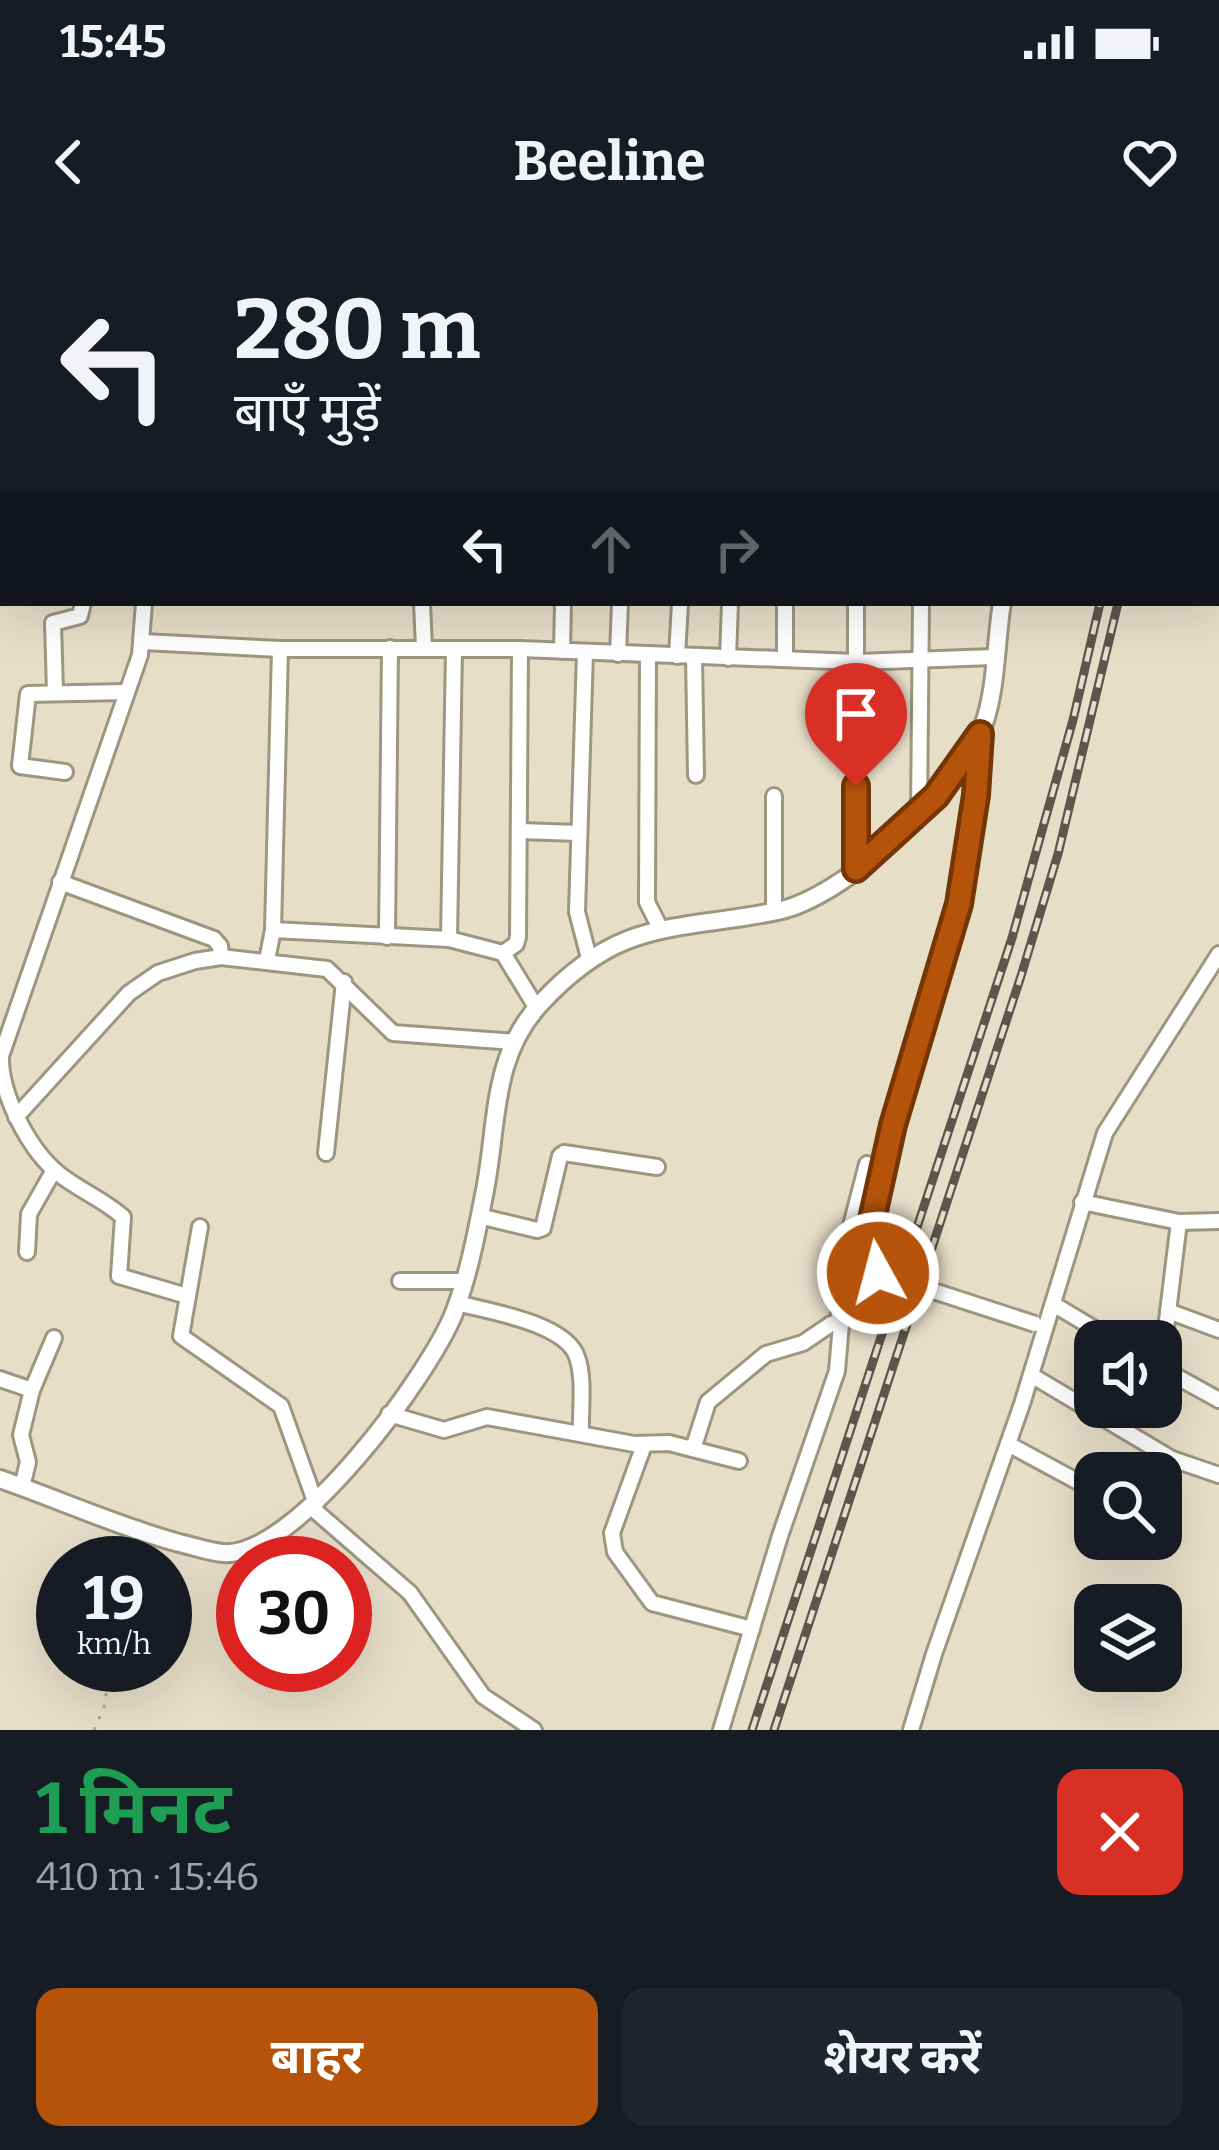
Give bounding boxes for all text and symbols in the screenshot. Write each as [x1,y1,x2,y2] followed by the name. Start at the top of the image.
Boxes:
[60,15,167,69] text: 15:45
[36,129,102,195] icon: back
[1117,129,1183,195] icon: heart
[513,130,706,194] text: Beeline
[234,279,480,380] text: 280 m
[36,288,192,444] icon: left
[234,381,381,445] text: बाएँ मुड़ें
[452,516,518,582] icon: left
[578,516,644,582] icon: ahead
[704,516,770,582] icon: right
[805,663,907,786] pin
[823,681,889,747] icon: arrive
[815,1210,941,1336] position arrow
[1074,1320,1182,1692] map controls
[1074,1320,1182,1428] button: sound
[1074,1452,1182,1560] button: search
[216,1536,372,1692] speed limit sign: 30
[83,1563,145,1635] text: 19
[1074,1584,1182,1692] button: layers
[77,1626,151,1662] text: km/h
[36,1766,231,1852] text: 1 मिनट
[1057,1769,1183,1895] button: close
[36,1854,259,1900] text: 410 m · 15:46
[36,1988,598,2126] button: बाहर
[622,1988,1183,2126] button: शेयर करें

